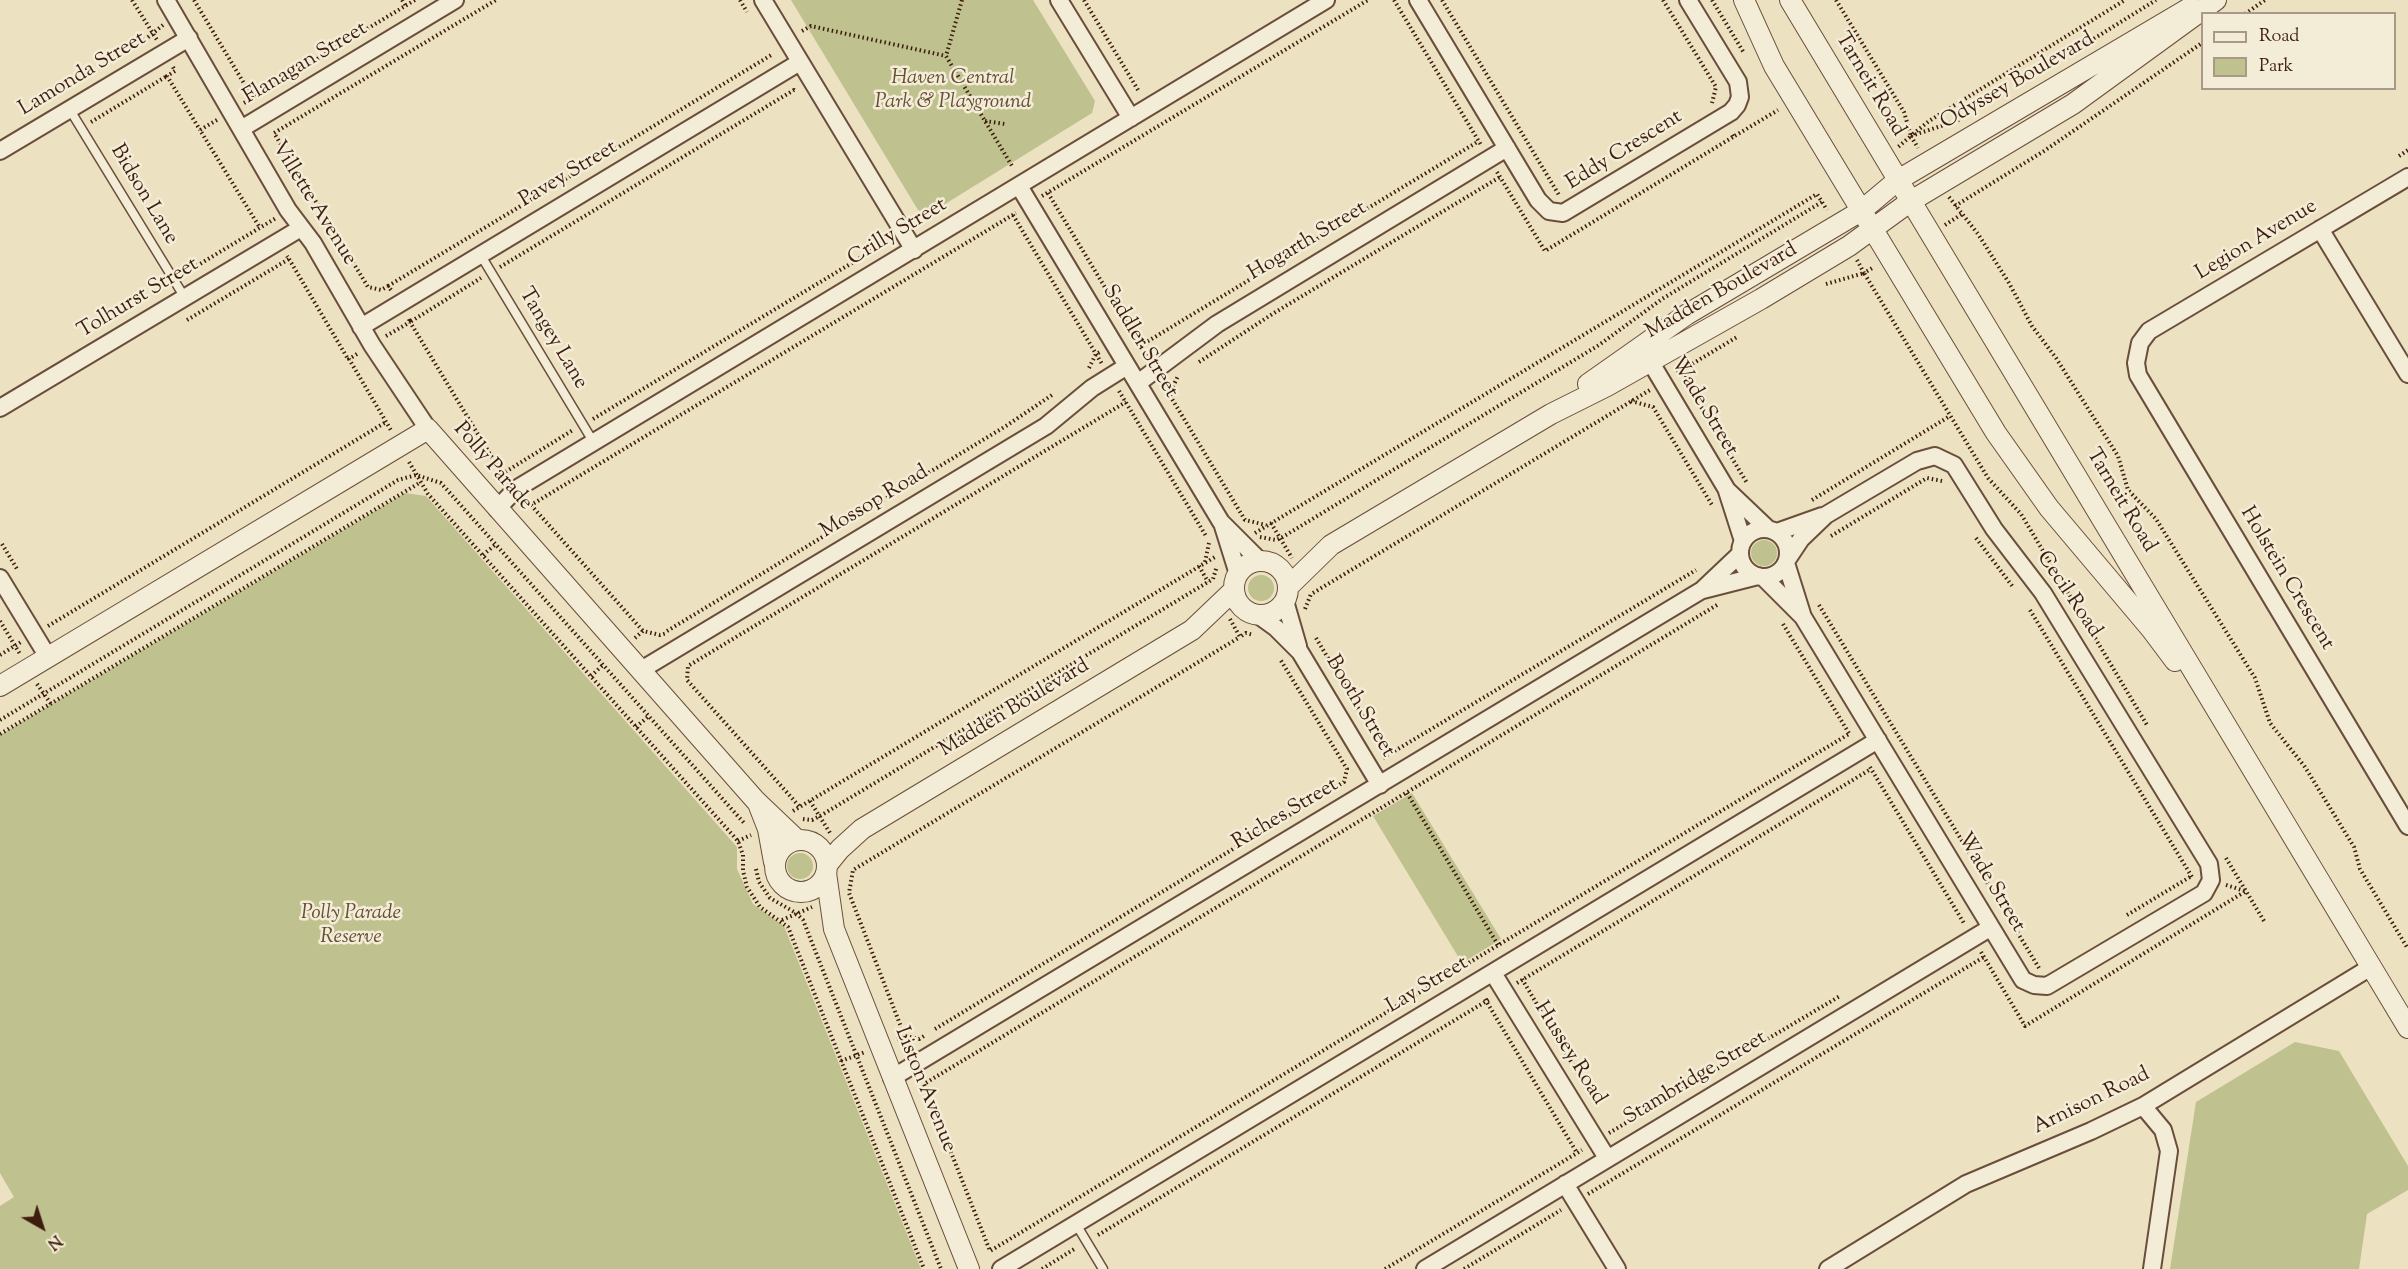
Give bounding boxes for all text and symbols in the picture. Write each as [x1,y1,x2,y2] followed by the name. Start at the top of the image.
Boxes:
[2201,12,2396,90] legend
[240,17,372,111] street label: Flanagan Street
[2259,24,2299,50] text: Road
[15,27,151,123] street label: Lamonda Street
[1828,28,1910,142] street label: Tarneit Road
[1937,28,2099,136] street label: Odyssey Boulevard
[2259,54,2293,80] text: Park
[875,66,1031,116] park label: Haven Central Park & Playground
[1562,105,1688,197] street label: Eddy Crescent
[515,136,623,214] street label: Pavey Street
[265,137,361,271] street label: Villette Avenue
[103,141,183,249] street label: Bidson Lane
[844,194,952,272] street label: Crilly Street
[2192,195,2322,287] street label: Legion Avenue
[1244,197,1372,287] street label: Hogarth Street
[1642,238,1802,346] street label: Madden Boulevard
[74,253,204,345] street label: Tolhurst Street
[1095,281,1183,403] street label: Saddler Street
[512,284,592,394] street label: Tangey Lane
[1663,353,1743,461] street label: Wade Street
[447,418,537,516] street label: Polly Parade
[2079,444,2161,558] street label: Tarneit Road
[816,461,934,545] street label: Mossop Road
[2233,503,2339,655] street label: Holstein Crescent
[2030,547,2106,643] street label: Cecil Road
[1319,652,1399,762] street label: Booth Street
[935,654,1095,764] street label: Madden Boulevard
[1228,774,1344,856] street label: Riches Street
[1950,829,2030,937] street label: Wade Street
[301,901,401,951] park label: Polly Parade Reserve
[1382,952,1474,1020] street label: Lay Street
[1527,998,1611,1110] street label: Hussey Road
[887,1024,961,1156] street label: Liston Avenue
[1620,1026,1772,1132] street label: Stambridge Street
[2030,1063,2154,1141] street label: Arnison Road
[12,1197,72,1257] north arrow
[41,1228,66,1254] text: N

